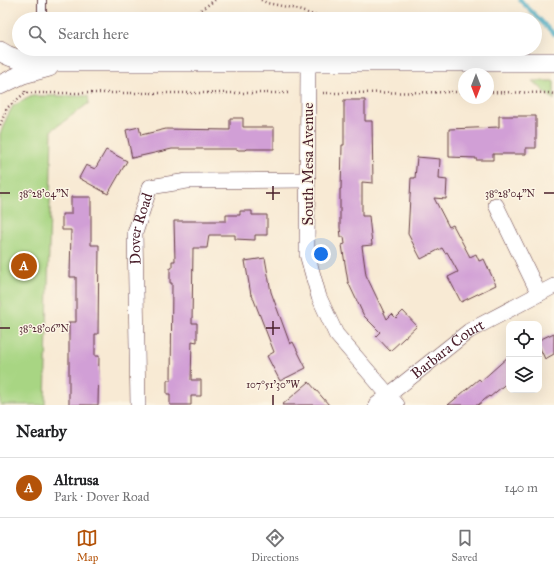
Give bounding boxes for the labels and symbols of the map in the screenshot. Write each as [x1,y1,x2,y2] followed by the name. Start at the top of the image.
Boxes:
[458,68,494,104] north arrow
[299,103,317,225] street label: South Mesa Avenue
[19,188,70,200] text: 38°28'04"N
[485,188,536,200] text: 38°28'04"N
[126,190,157,265] street label: Dover Road
[311,244,331,264] your location
[11,251,37,281] pin: A
[407,315,488,383] street label: Barbara Court
[19,323,69,335] text: 38°28'06"N
[246,379,300,391] text: 107°51'30"W

